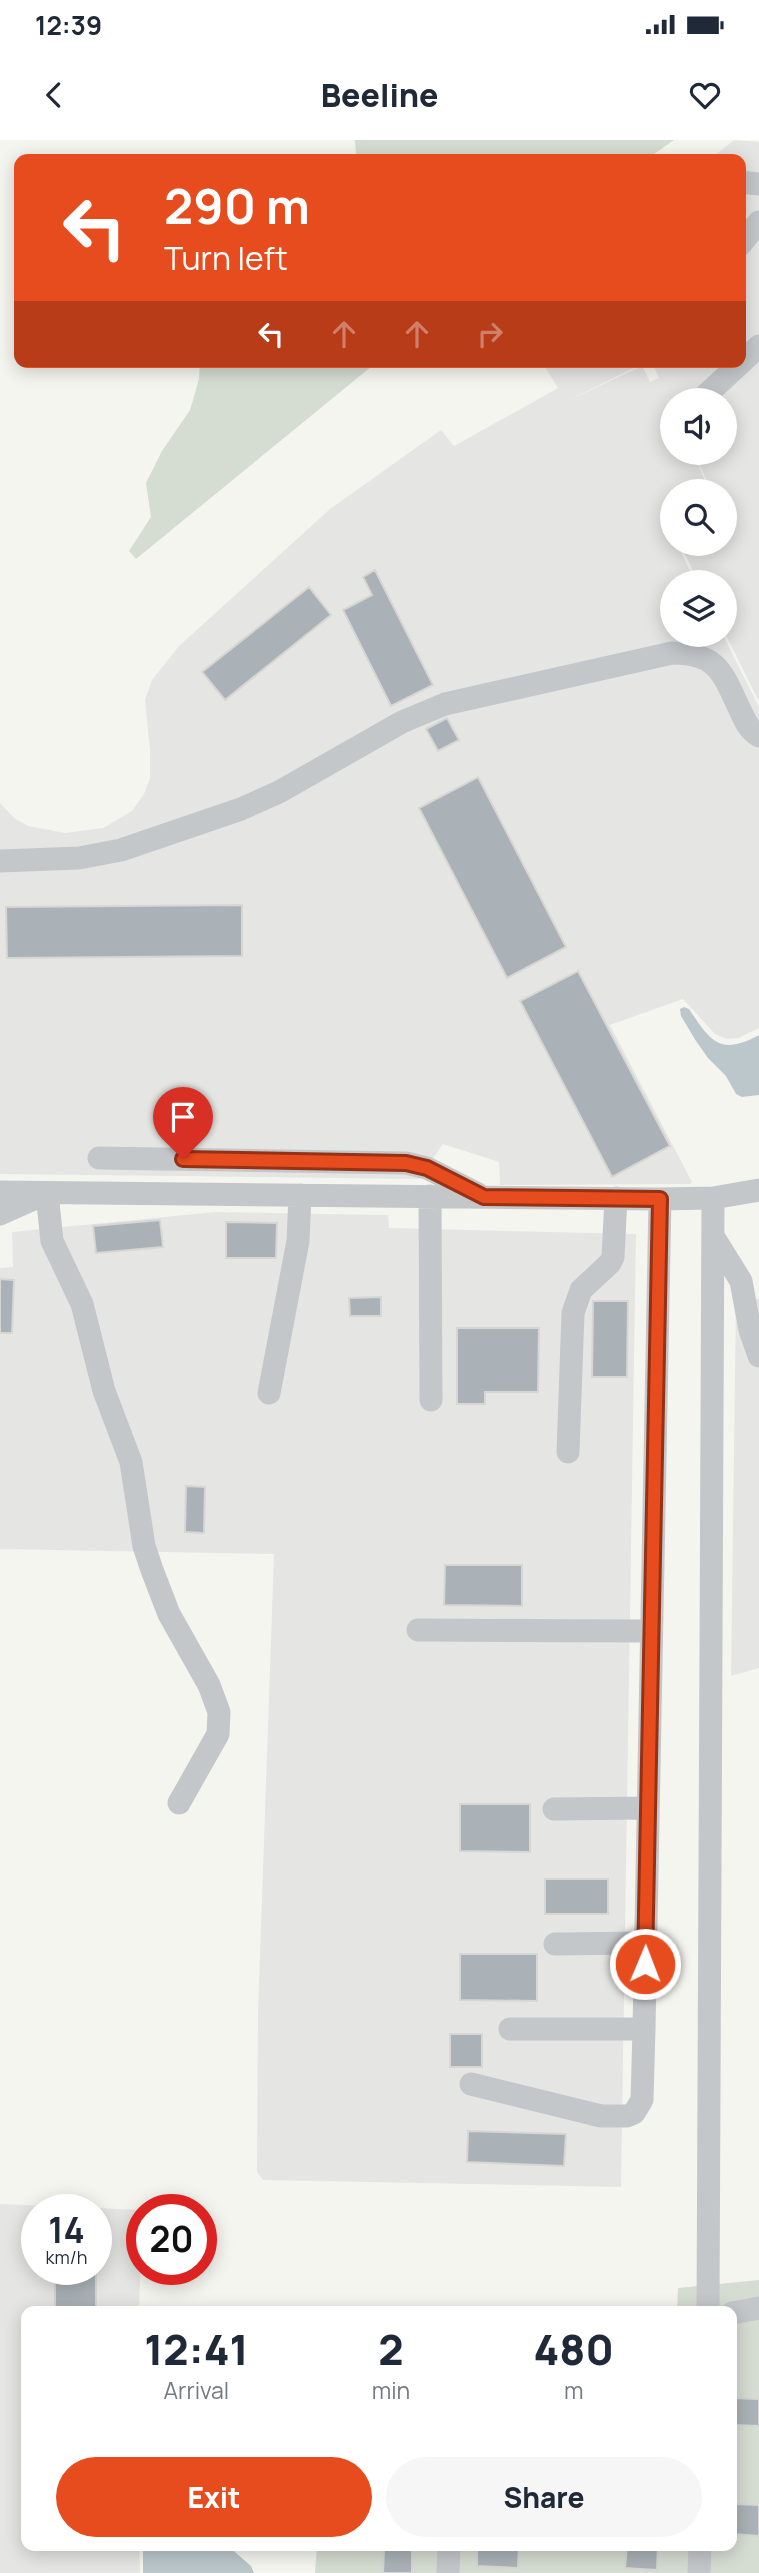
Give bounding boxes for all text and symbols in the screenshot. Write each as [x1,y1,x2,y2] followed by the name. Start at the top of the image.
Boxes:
[35,7,102,43] text: 12:39
[321,73,438,117] text: Beeline
[35,76,73,114] icon: back
[686,76,724,114] icon: heart
[164,172,310,239] text: 290 m
[49,182,140,273] icon: left
[164,236,288,280] text: Turn left
[252,315,290,353] icon: left
[325,315,363,353] icon: ahead
[398,315,436,353] icon: ahead
[471,315,509,353] icon: right
[660,388,737,647] map controls
[660,388,737,465] button: sound
[660,479,737,556] button: search
[660,570,737,647] button: layers
[153,1087,213,1159] pin
[164,1098,202,1136] icon: arrive
[608,1927,682,2001] position arrow
[126,2194,217,2285] speed limit sign: 20
[48,2206,85,2254] text: 14
[46,2245,87,2269] text: km/h
[144,2320,249,2378] text: 12:41
[378,2320,404,2378] text: 2
[533,2320,614,2378] text: 480
[164,2374,229,2406] text: Arrival
[372,2374,410,2406] text: min
[564,2374,583,2406] text: m
[56,2457,372,2537] button: Exit
[386,2457,702,2537] button: Share

